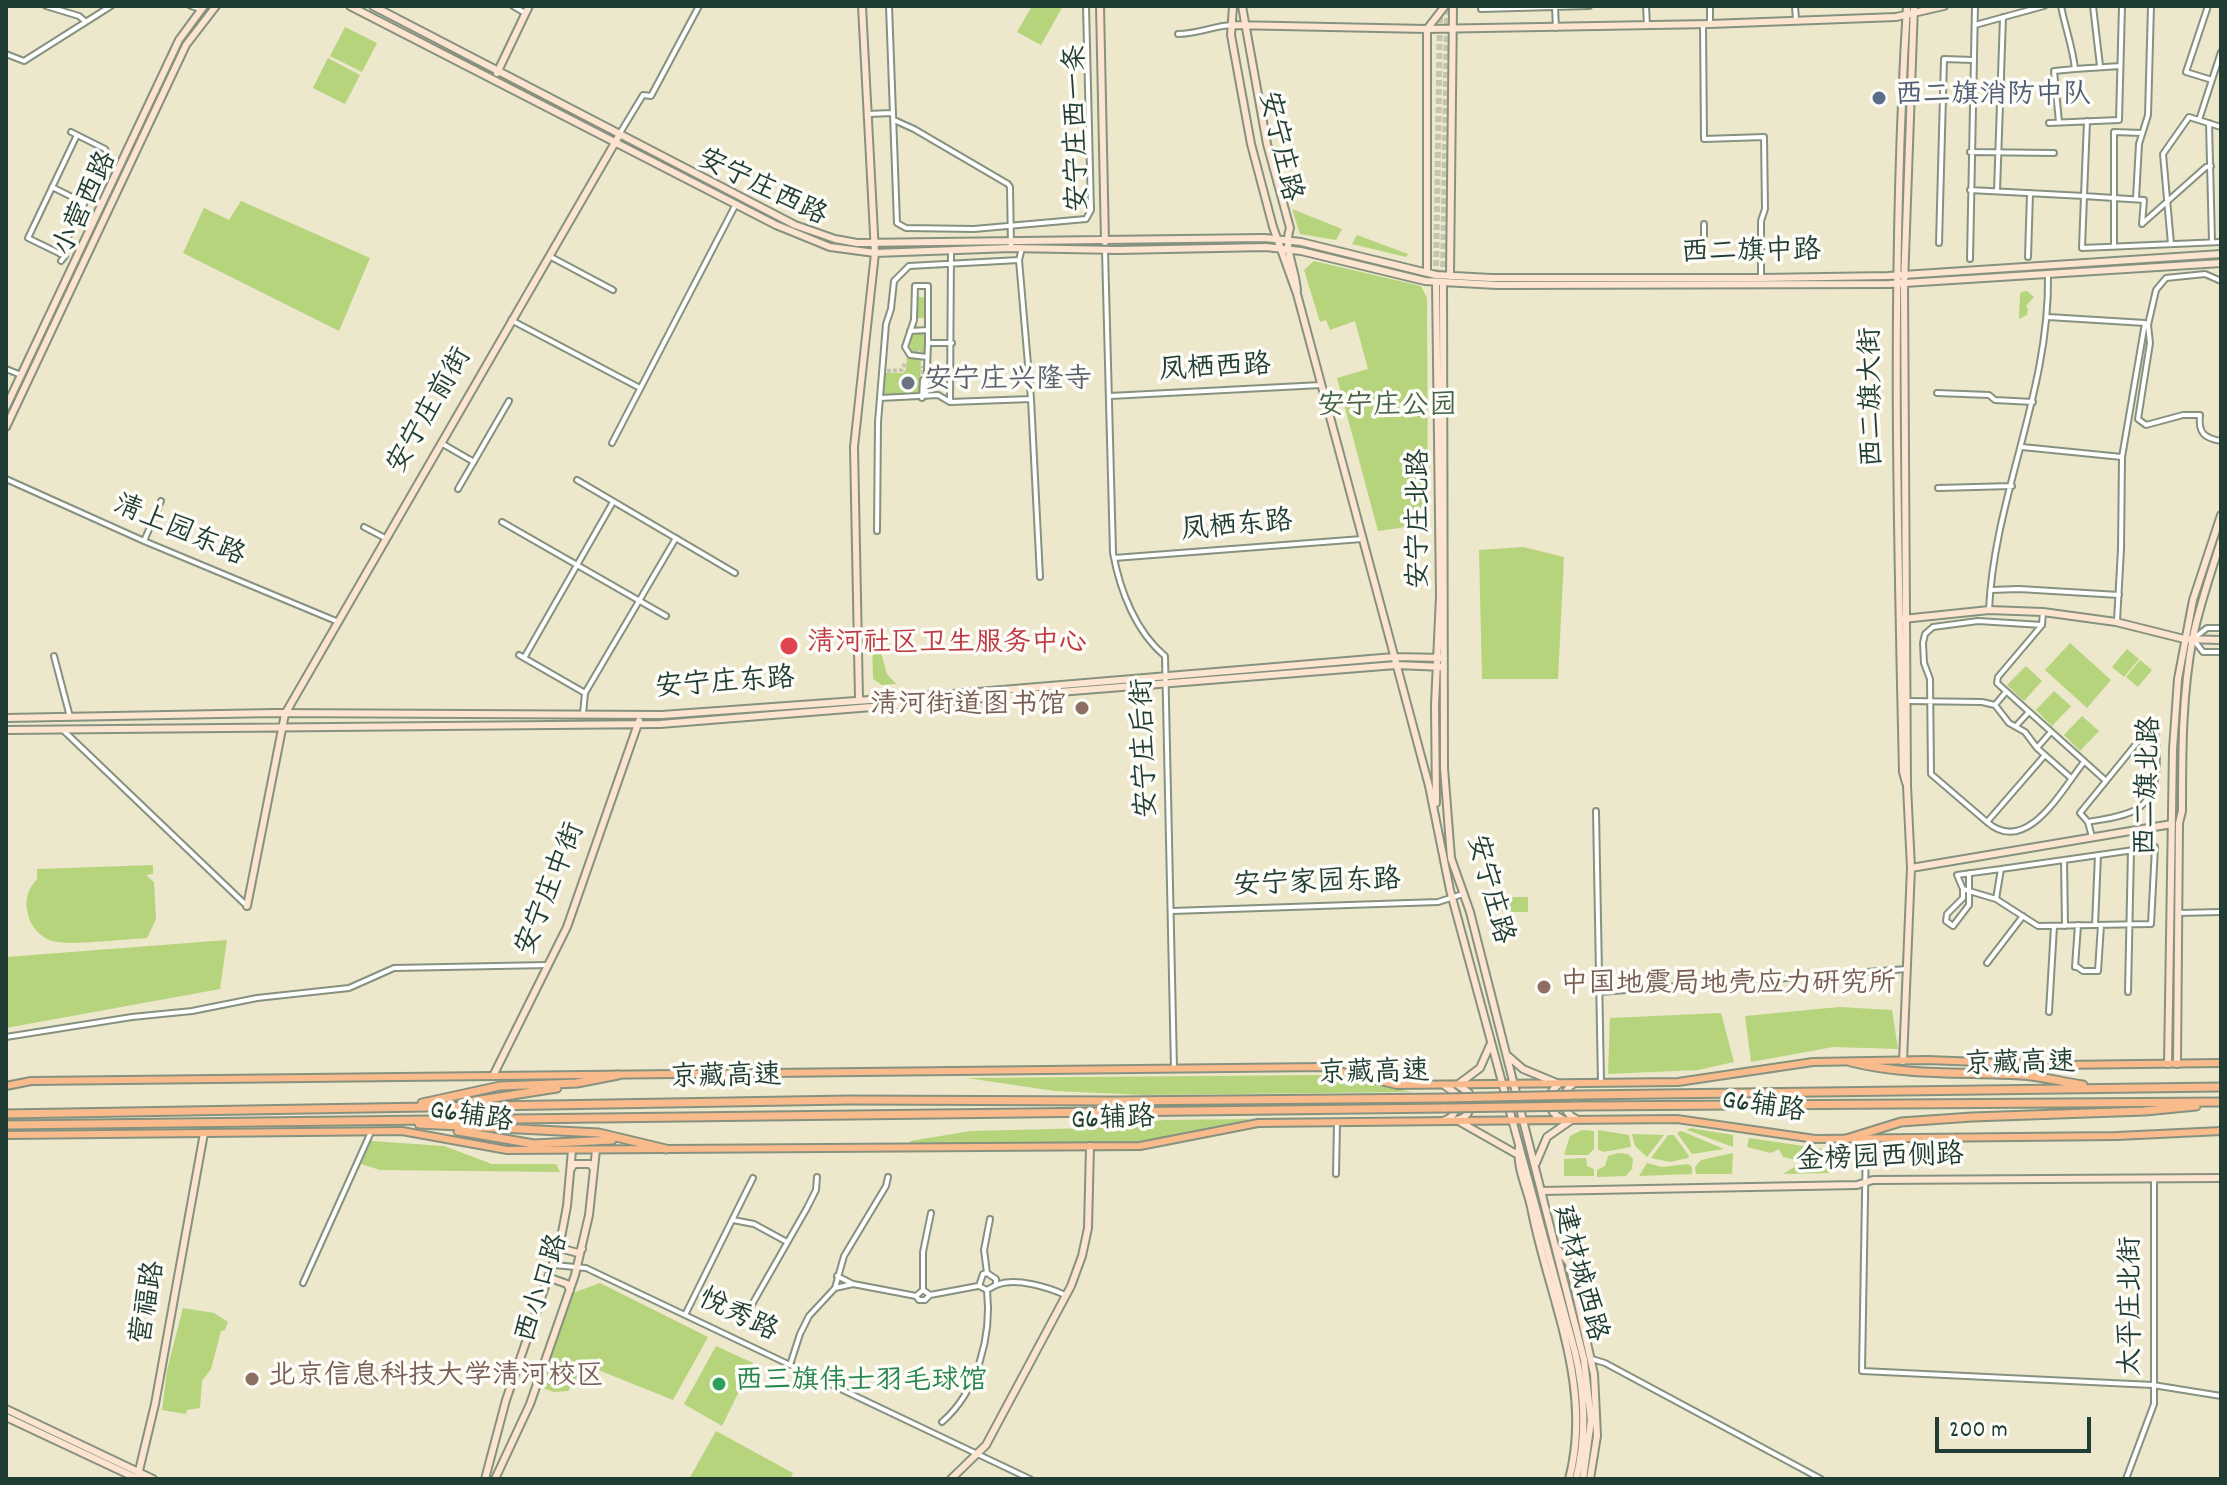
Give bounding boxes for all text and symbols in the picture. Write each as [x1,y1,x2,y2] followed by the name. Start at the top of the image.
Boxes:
[1062,44,1098,212] street label: 安宁庄西一条
[1895,81,2091,115] place label: 西二旗消防中队
[1248,89,1306,205] street label: 安宁庄路
[1870,89,1888,107] marker: 西二旗消防中队
[691,144,831,236] street label: 安宁庄西路
[49,147,127,263] street label: 小营西路
[1681,237,1821,273] street label: 西二旗中路
[1857,327,1893,467] street label: 西二旗大街
[382,343,482,481] street label: 安宁庄前街
[1158,351,1272,391] street label: 凤栖西路
[924,366,1092,400] place label: 安宁庄兴隆寺
[899,374,917,392] marker: 安宁庄兴隆寺
[1317,392,1457,426] park label: 安宁庄公园
[1405,449,1439,589] street label: 安宁庄北路
[107,490,249,576] street label: 清上园东路
[1180,507,1294,551] street label: 凤栖东路
[807,629,1087,663] place label: 清河社区卫生服务中心
[778,635,800,657] marker: 清河社区卫生服务中心
[654,664,796,708] street label: 安宁庄东路
[1129,677,1167,819] street label: 安宁庄后街
[870,691,1066,725] place label: 清河街道图书馆
[1073,699,1091,717] marker: 清河街道图书馆
[2132,715,2170,857] street label: 西二旗北路
[511,819,595,961] street label: 安宁庄中街
[1456,832,1518,948] street label: 安宁庄路
[1232,866,1402,906] street label: 安宁家园东路
[1560,970,1896,1004] place label: 中国地震局地壳应力研究所
[1535,978,1553,996] marker: 中国地震局地壳应力研究所
[1964,1049,2076,1085] street label: 京藏高速
[1318,1058,1430,1094] street label: 京藏高速
[670,1062,782,1098] street label: 京藏高速
[1719,1086,1807,1132] street label: G6辅路
[427,1096,515,1142] street label: G6辅路
[1071,1104,1155,1140] street label: G6辅路
[1795,1141,1965,1181] street label: 金榜园西侧路
[1543,1202,1611,1346] street label: 建材城西路
[512,1231,578,1347] street label: 西小口路
[2117,1236,2151,1376] street label: 太平庄北街
[127,1259,175,1347] street label: 营福路
[692,1284,782,1352] street label: 悦秀路
[268,1362,604,1396] place label: 北京信息科技大学清河校区
[735,1367,987,1401] place label: 西三旗伟士羽毛球馆
[243,1370,261,1388] marker: 北京信息科技大学清河校区
[710,1375,728,1393] marker: 西三旗伟士羽毛球馆
[1939,1401,2095,1451] scale bar
[1949,1414,2008,1448] text: 200 m

